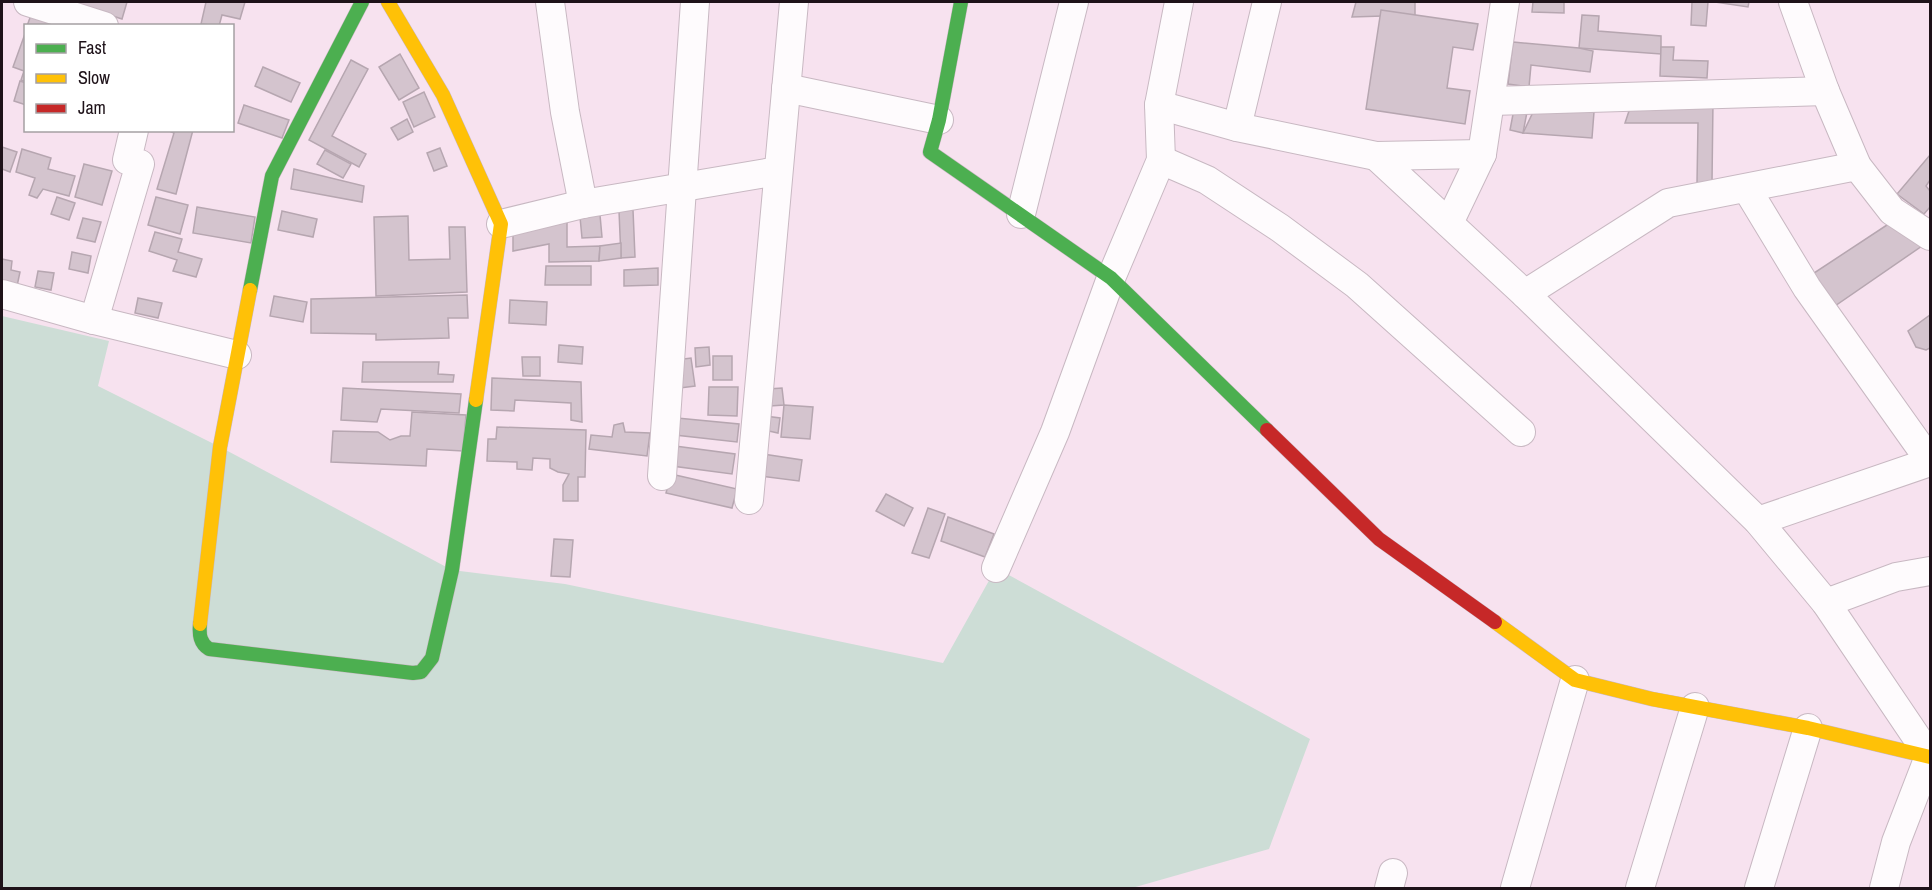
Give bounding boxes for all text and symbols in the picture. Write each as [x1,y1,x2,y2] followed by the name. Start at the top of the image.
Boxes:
[24,24,234,132] legend
[78,35,106,60] text: Fast
[78,65,110,90] text: Slow
[78,95,106,120] text: Jam

